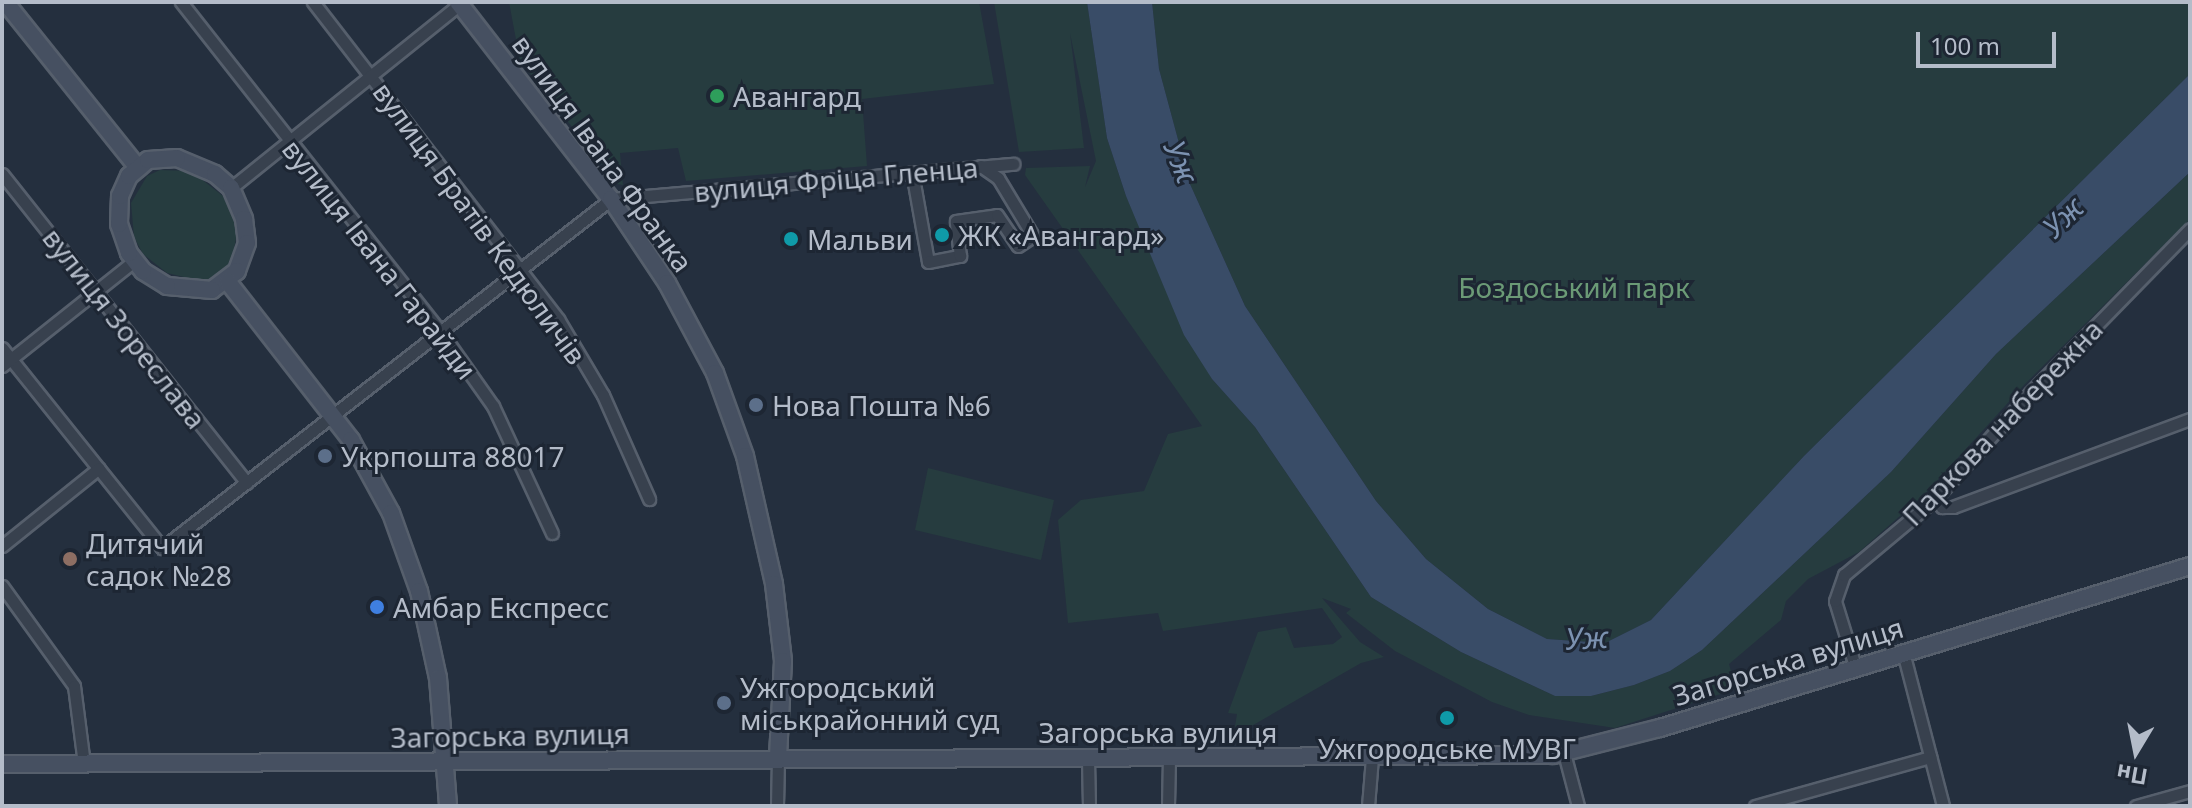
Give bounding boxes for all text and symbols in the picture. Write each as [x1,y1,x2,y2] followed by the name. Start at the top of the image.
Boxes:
[1920,16,2060,66] scale bar
[506,28,700,278] street label: вулиця Івана Франка
[1930,29,2000,62] text: 100 m
[366,75,594,371] street label: вулиця Братів Кедюличів
[733,79,861,113] place label: Авангард
[708,87,726,105] marker: Авангард
[276,132,484,386] street label: вулиця Івана Гарайди
[1156,135,1206,189] water label: Уж
[693,150,979,208] street label: вулиця Фріца Гленца
[2035,189,2091,245] water label: Уж
[958,218,1164,252] place label: ЖК «Авангард»
[36,221,214,435] street label: вулиця Зореслава
[807,222,913,256] place label: Мальви
[933,226,951,244] marker: ЖК «Авангард»
[782,230,800,248] marker: Мальви
[1458,270,1690,304] park label: Боздоський парк
[1895,312,2109,532] street label: Паркова набережна
[772,388,991,422] place label: Нова Пошта №6
[747,396,765,414] marker: Нова Пошта №6
[341,439,564,473] place label: Укрпошта 88017
[316,447,334,465] marker: Укрпошта 88017
[86,526,232,592] place label: Дитячий садок №28
[61,550,79,568] marker: Дитячий садок №28
[393,590,609,624] place label: Амбар Експресс
[368,598,386,616] marker: Амбар Експресс
[1669,610,1907,712] street label: Загорська вулиця
[1564,619,1610,657] water label: Уж
[740,670,999,736] place label: Ужгородський міськрайонний суд
[715,694,733,712] marker: Ужгородський міськрайонний суд
[1438,709,1456,727] marker: Ужгородське МУВГ
[2096,712,2176,792] north arrow
[1038,715,1278,749] street label: Загорська вулиця
[390,716,630,754] street label: Загорська вулиця
[1318,731,1576,765] place label: Ужгородське МУВГ
[2114,758,2150,793] text: Пн

